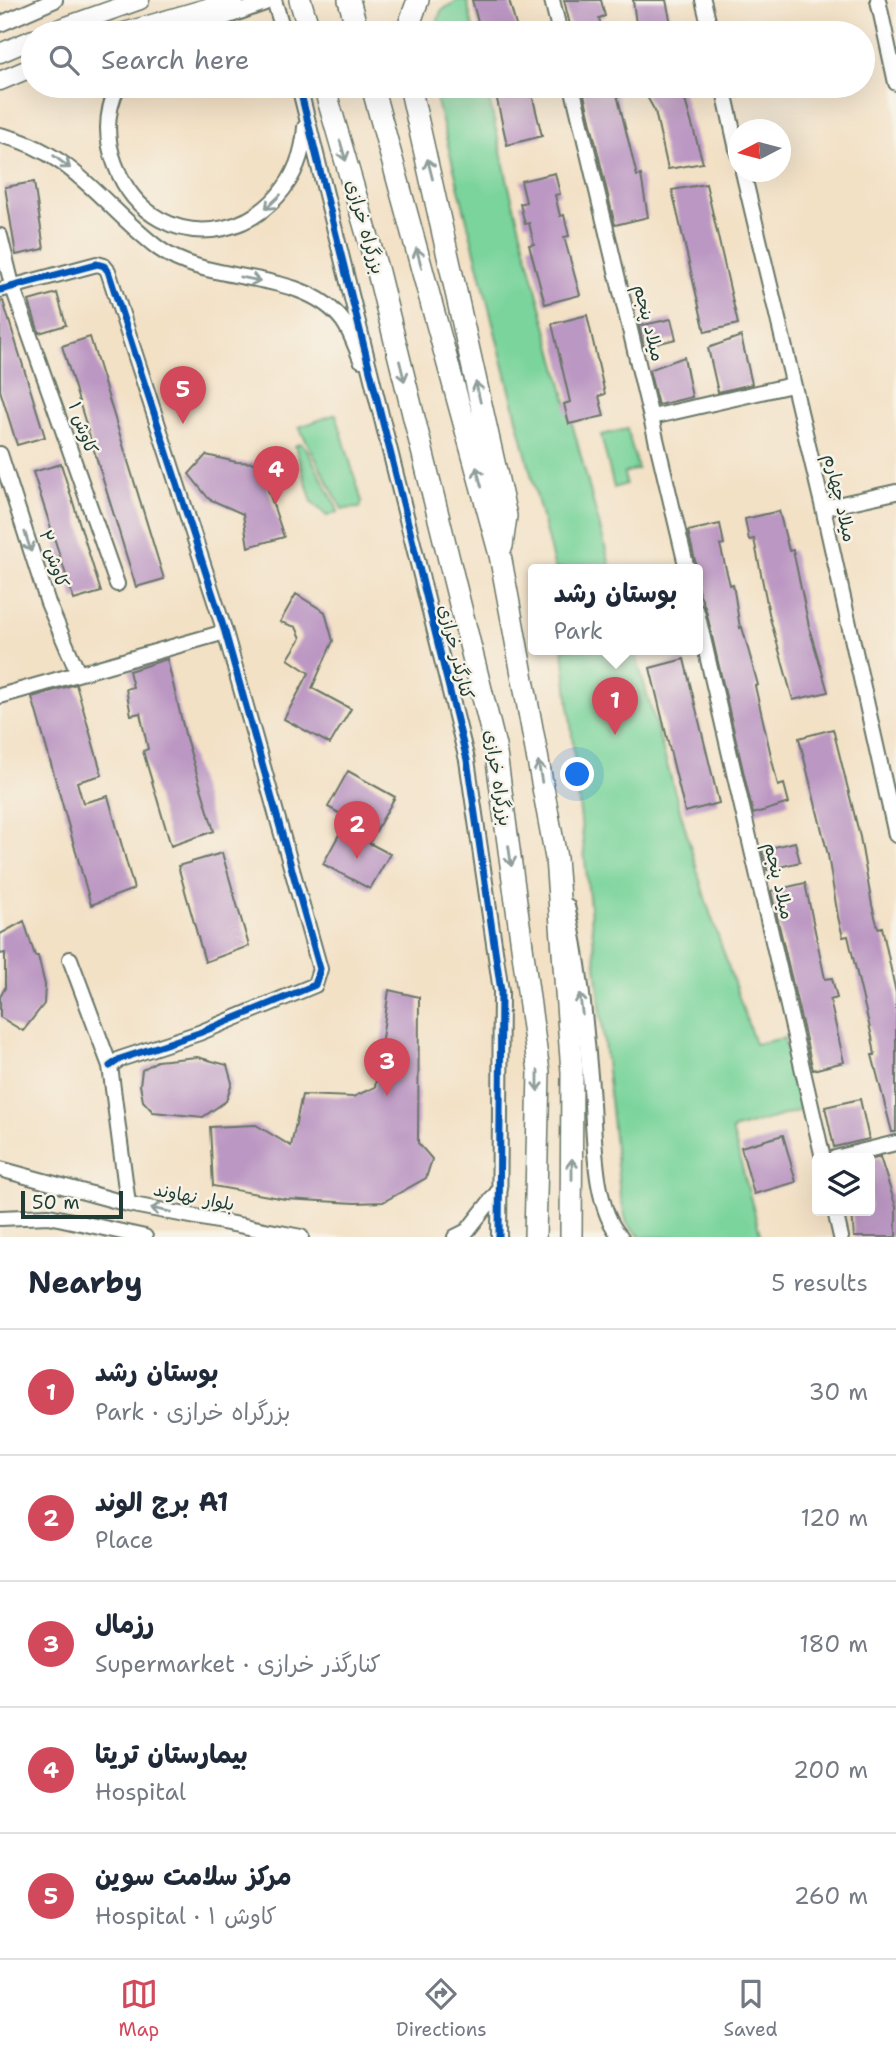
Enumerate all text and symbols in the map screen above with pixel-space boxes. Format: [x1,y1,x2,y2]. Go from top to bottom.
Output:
search box [21,21,875,98]
icon: search [45,41,83,79]
text: Search here [101,42,250,77]
north arrow [728,119,791,182]
one-way arrow [338,140,351,162]
one-way arrow [52,154,71,169]
one-way arrow [422,159,435,181]
street label: بزرگراه خرازی [340,177,390,277]
one-way arrow [265,193,282,210]
one-way arrow [412,247,425,270]
one-way arrow [238,272,261,286]
street label: میلاد پنجم [626,282,670,364]
one-way arrow [396,359,409,382]
pin: 5 [160,366,206,424]
one-way arrow [471,381,484,404]
street label: کاوش ۱ [63,399,104,458]
pin: 4 [253,446,299,504]
street label: میلاد چهارم [816,452,862,545]
one-way arrow [472,466,485,489]
street label: کاوش ۲ [33,527,75,591]
one-way arrow [23,531,36,553]
popup [528,564,703,655]
text: بوستان رشد [554,575,677,610]
street label: کنارگذر خرازی [433,602,479,702]
text: Park [554,616,603,646]
pin: 1 [592,677,638,735]
street label: بزرگراه خرازی [479,728,517,828]
your location [560,757,594,791]
one-way arrow [533,761,547,784]
pin: 2 [334,801,380,859]
street label: میلاد پنجم [757,840,799,922]
one-way arrow [503,844,516,867]
one-way arrow [575,993,588,1015]
pin: 3 [364,1038,410,1096]
one-way arrow [532,1070,545,1093]
map controls [812,1153,875,1216]
button: layers [812,1153,875,1216]
one-way arrow [565,1158,579,1181]
street label: بلوار نهاوند [151,1177,237,1217]
scale bar [21,1188,122,1220]
text: 50 m [32,1190,80,1215]
one-way arrow [151,1203,173,1217]
text: Nearby [28,1262,143,1303]
text: 5 results [771,1268,868,1298]
text: بوستان رشد [95,1354,219,1389]
text: 1 [46,1377,56,1407]
text: 30 m [809,1377,868,1407]
text: Park · بزرگراه خرازی [95,1397,290,1427]
text: برج الوند A1 [95,1484,228,1519]
text: 2 [43,1503,59,1533]
text: 120 m [800,1503,868,1533]
text: Place [95,1525,154,1555]
text: رزمال [95,1606,154,1641]
text: 3 [43,1629,59,1659]
text: 180 m [799,1629,868,1659]
text: Supermarket · کنارگذر خرازی [95,1649,381,1679]
text: بیمارستان تریتا [95,1736,248,1771]
text: 4 [43,1755,59,1785]
text: 200 m [793,1755,868,1785]
text: Hospital [95,1777,186,1807]
text: مرکز سلامت سوین [95,1858,292,1893]
text: 5 [44,1881,58,1911]
text: 260 m [794,1881,868,1911]
text: Hospital · کاوش ۱ [95,1901,277,1931]
tab: Map [118,1975,159,2042]
tab: Directions [396,1975,487,2042]
tab: Saved [724,1975,778,2042]

